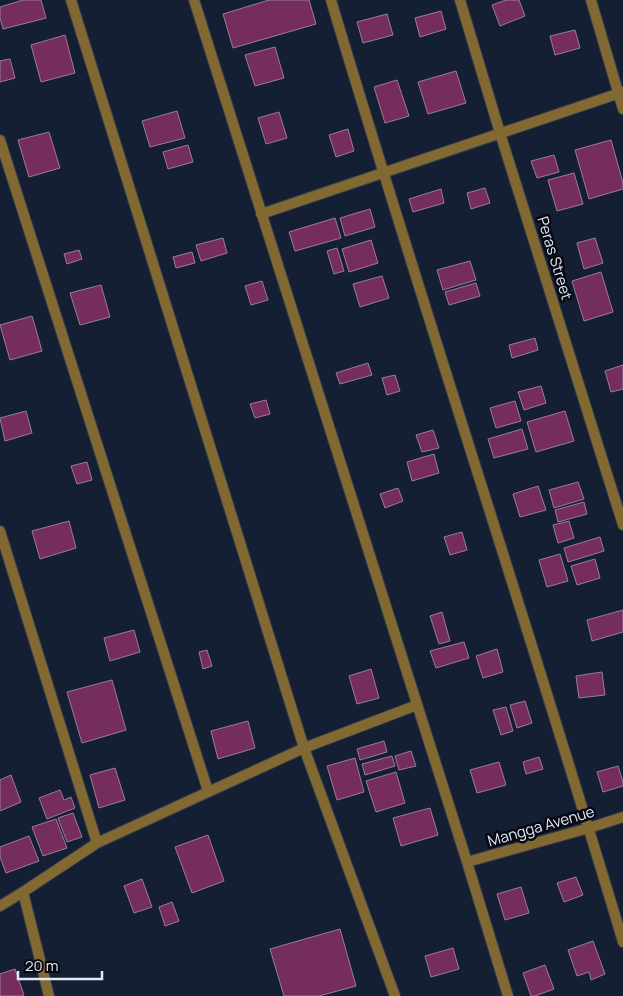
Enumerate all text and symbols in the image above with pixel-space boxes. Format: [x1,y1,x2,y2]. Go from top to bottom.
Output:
street label: Peras Street [532,214,578,302]
street label: Mangga Avenue [485,801,597,851]
scale bar [18,948,101,980]
text: 20 m [25,955,58,976]

